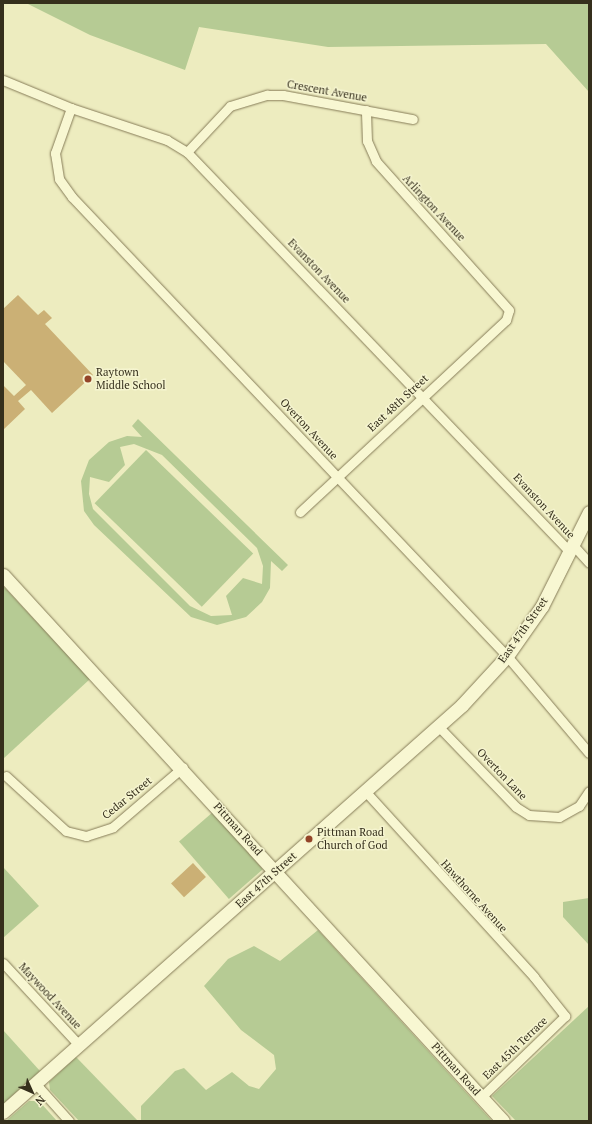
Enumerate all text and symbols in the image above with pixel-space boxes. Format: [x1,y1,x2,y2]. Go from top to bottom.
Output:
street label: Crescent Avenue [286,77,368,105]
street label: Arlington Avenue [400,172,468,244]
street label: Evanston Avenue [285,236,353,306]
place label: Raytown Middle School [96,366,166,392]
street label: East 48th Street [365,372,431,434]
marker: Raytown Middle School [83,374,93,384]
street label: Overton Avenue [277,396,341,462]
street label: Evanston Avenue [510,471,578,541]
street label: East 47th Street [495,595,551,665]
street label: Overton Lane [474,746,530,802]
street label: Cedar Street [99,774,155,822]
street label: Pittman Road [211,800,265,858]
place label: Pittman Road Church of God [317,826,388,852]
marker: Pittman Road Church of God [304,834,314,844]
street label: East 47th Street [233,849,299,911]
street label: Hawthorne Avenue [438,857,510,935]
street label: Maywood Avenue [16,960,84,1032]
street label: East 45th Terrace [480,1014,550,1082]
street label: Pittman Road [429,1040,483,1098]
north arrow [12,1072,52,1112]
text: N [33,1093,48,1108]

